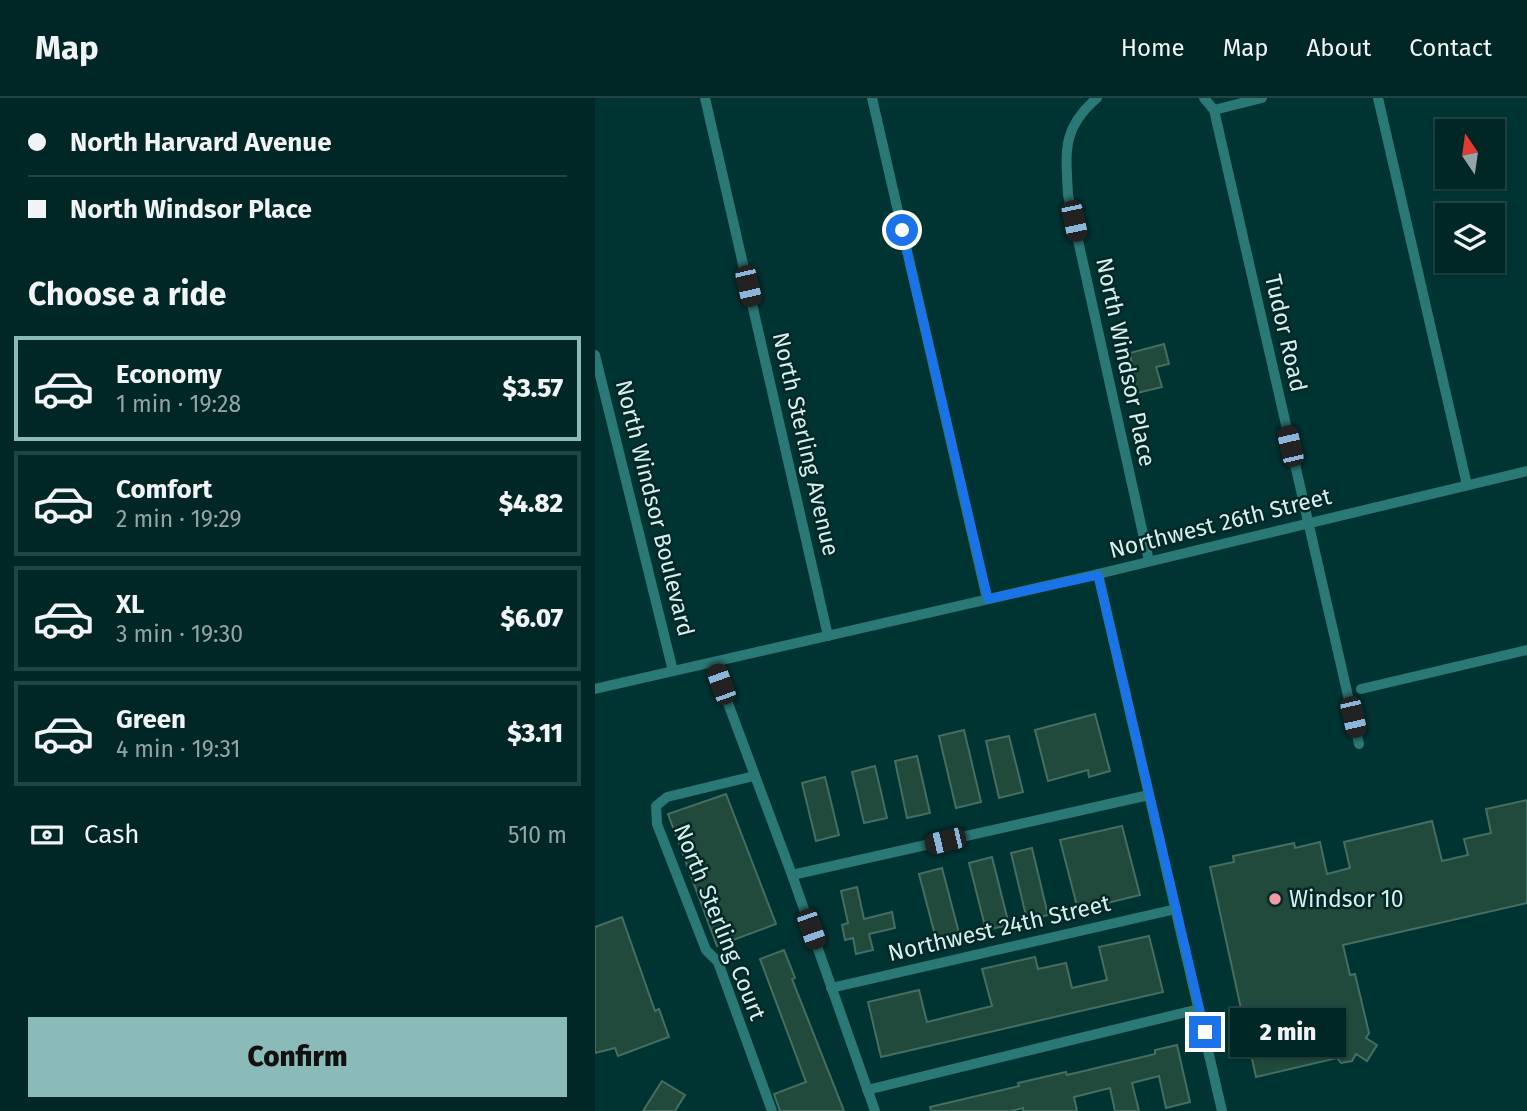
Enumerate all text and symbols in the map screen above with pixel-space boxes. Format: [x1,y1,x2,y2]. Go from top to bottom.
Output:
text: Map [35,28,99,68]
text: Home [1121,34,1185,62]
text: Map [1223,34,1269,62]
text: About [1307,34,1371,62]
text: Contact [1409,34,1492,62]
north arrow [1435,119,1505,189]
map controls [1435,119,1505,273]
text: North Harvard Avenue [70,127,332,158]
text: North Windsor Place [70,194,312,225]
car [1060,198,1089,244]
button: layers [1435,203,1505,273]
route start [886,214,918,246]
street label: North Windsor Place [1090,255,1162,469]
car [734,263,763,309]
street label: Tudor Road [1259,272,1313,394]
text: Choose a ride [28,275,226,313]
street label: North Sterling Avenue [767,329,845,559]
icon: car [32,357,95,420]
text: Economy [116,359,222,390]
text: $3.57 [503,373,563,404]
street label: North Windsor Boulevard [610,377,700,639]
text: 1 min · 19:28 [116,390,241,418]
car [1276,423,1305,469]
icon: car [32,472,95,535]
text: Comfort [116,474,212,505]
street label: Northwest 26th Street [1106,482,1335,564]
text: $4.82 [499,488,563,519]
text: 2 min · 19:29 [116,505,242,533]
icon: car [32,587,95,650]
text: XL [116,589,144,620]
text: $6.07 [501,603,563,634]
text: 3 min · 19:30 [116,620,243,648]
car [704,661,739,707]
car [1339,694,1368,740]
icon: car [32,702,95,765]
text: Green [116,704,186,735]
text: $3.11 [507,718,563,749]
text: 4 min · 19:31 [116,735,240,763]
icon: cash [28,816,66,854]
text: Cash [84,819,140,850]
street label: North Sterling Court [668,820,772,1025]
text: 510 m [508,821,567,849]
car [923,826,968,856]
place label: Windsor 10 [1289,885,1404,913]
street label: Northwest 24th Street [885,889,1114,967]
marker: Windsor 10 [1267,891,1283,907]
car [795,906,828,952]
callout: 2 min [1229,1007,1345,1056]
route end [1189,1016,1221,1048]
button: Confirm [28,1017,567,1097]
text: 2 min [1260,1018,1316,1046]

